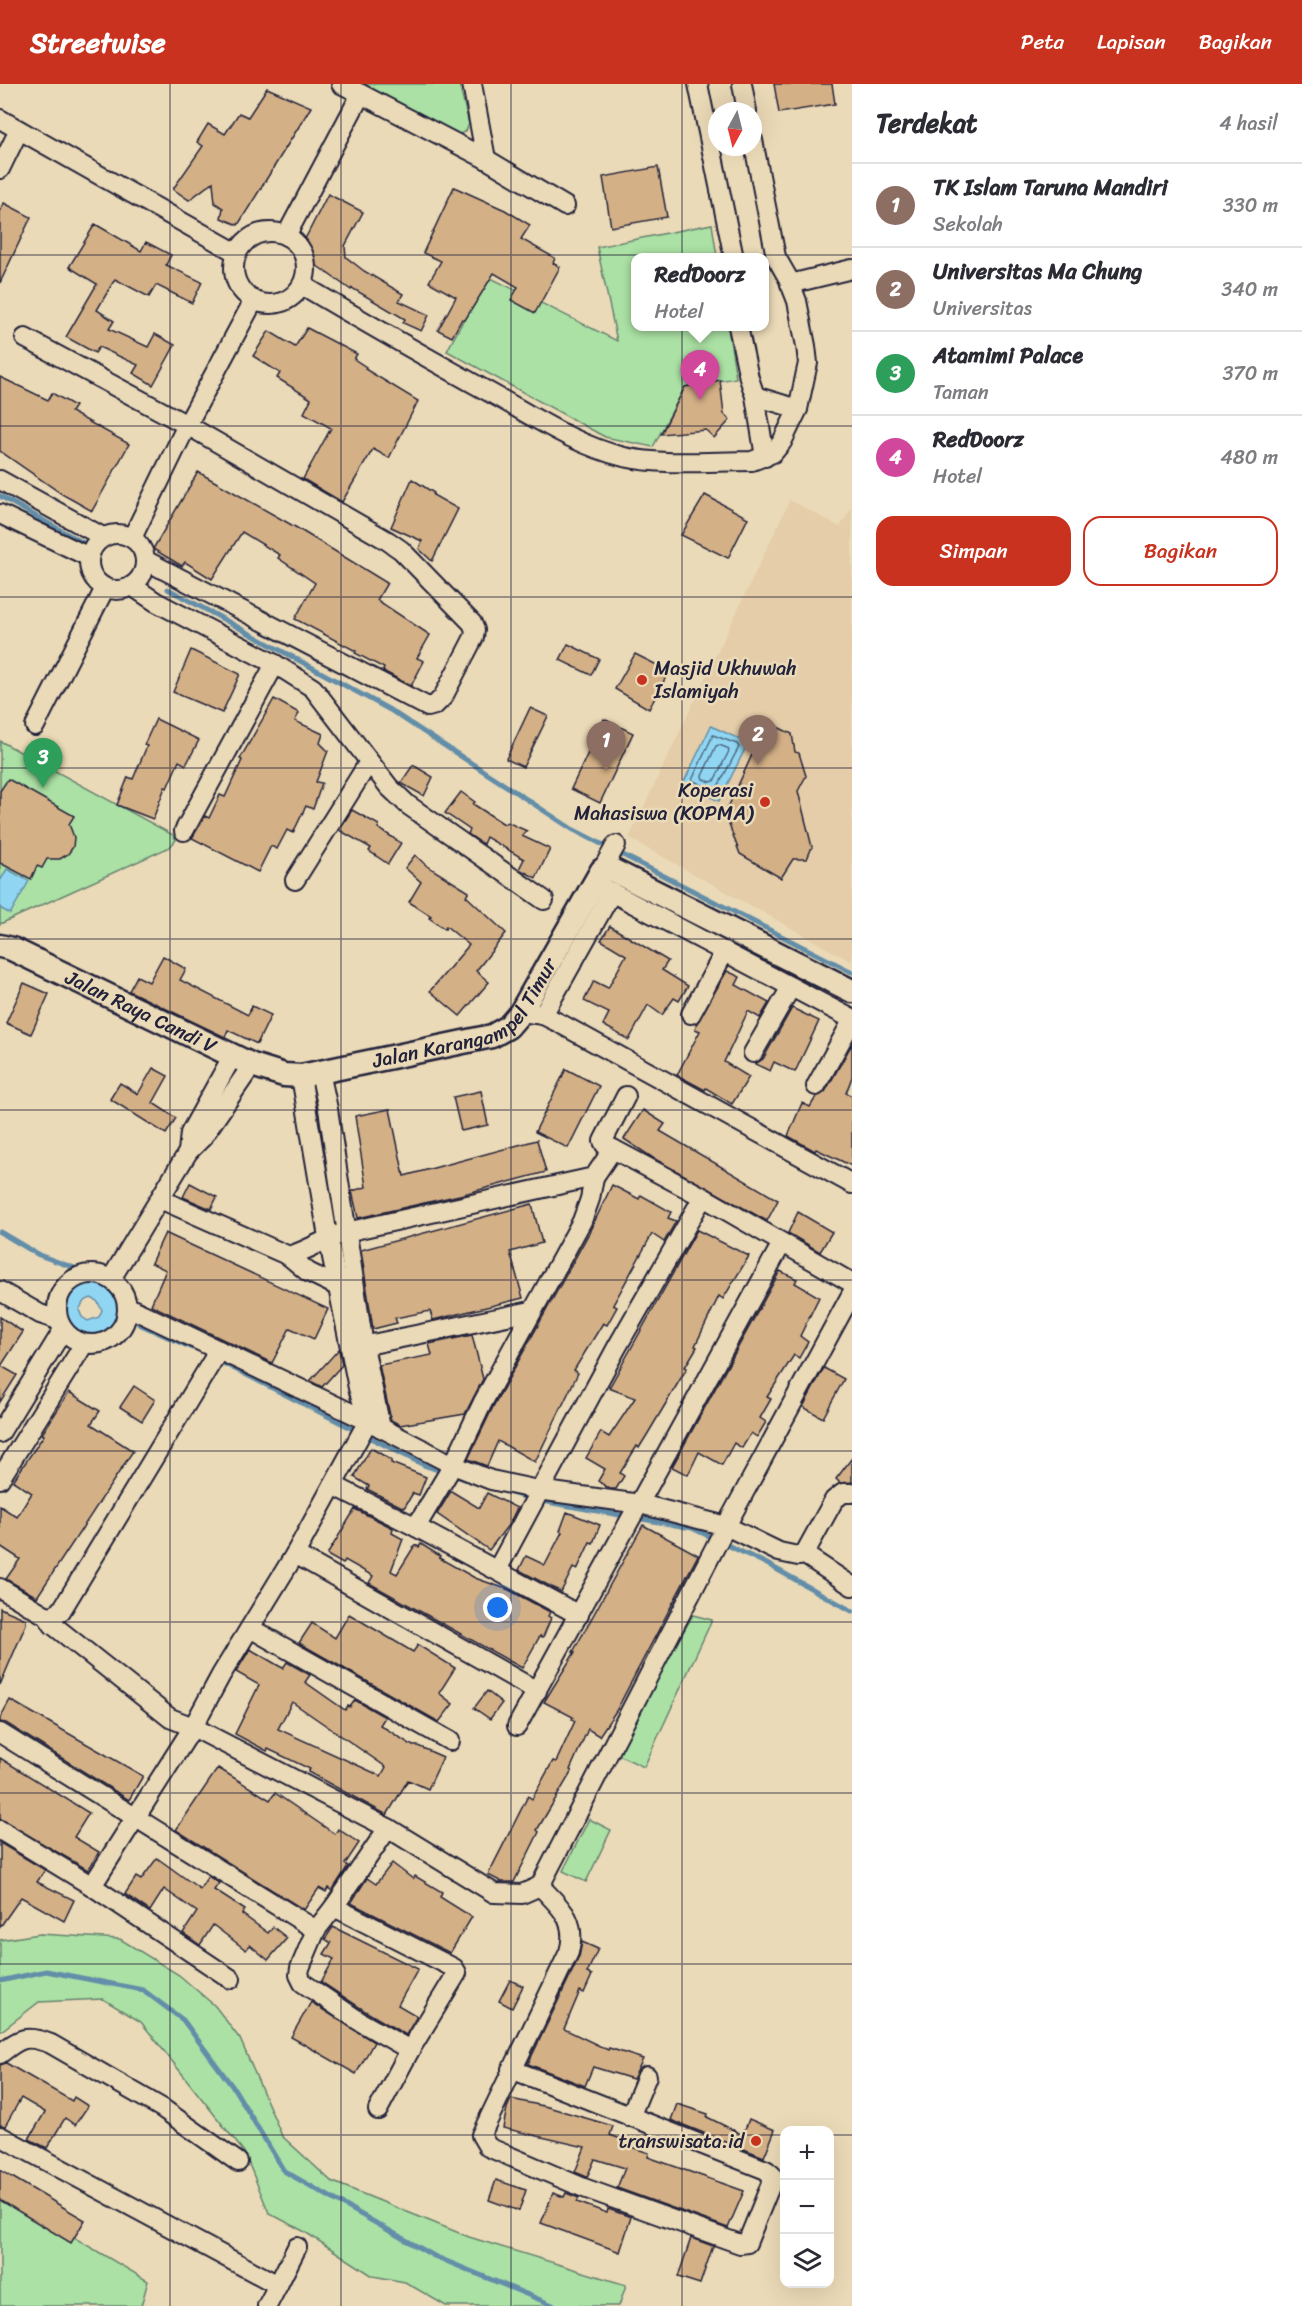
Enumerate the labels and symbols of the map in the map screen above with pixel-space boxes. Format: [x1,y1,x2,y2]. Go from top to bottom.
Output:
north arrow [708,102,762,156]
pin: 4 [680,350,720,400]
place label: Masjid Ukhuwah Islamiyah [653,651,797,709]
marker: Masjid Ukhuwah Islamiyah [635,673,649,687]
pin: 2 [738,716,777,765]
pin: 1 [586,722,626,771]
pin: 3 [24,738,63,788]
place label: Koperasi Mahasiswa (KOPMA) [574,773,754,831]
marker: Koperasi Mahasiswa (KOPMA) [758,795,772,809]
street label: Jalan Karangampel Timur [368,950,567,1079]
street label: Jalan Raya Candi V [58,960,223,1064]
your location [483,1593,512,1622]
place label: transwisata.id [619,2124,745,2159]
marker: transwisata.id [749,2134,763,2148]

